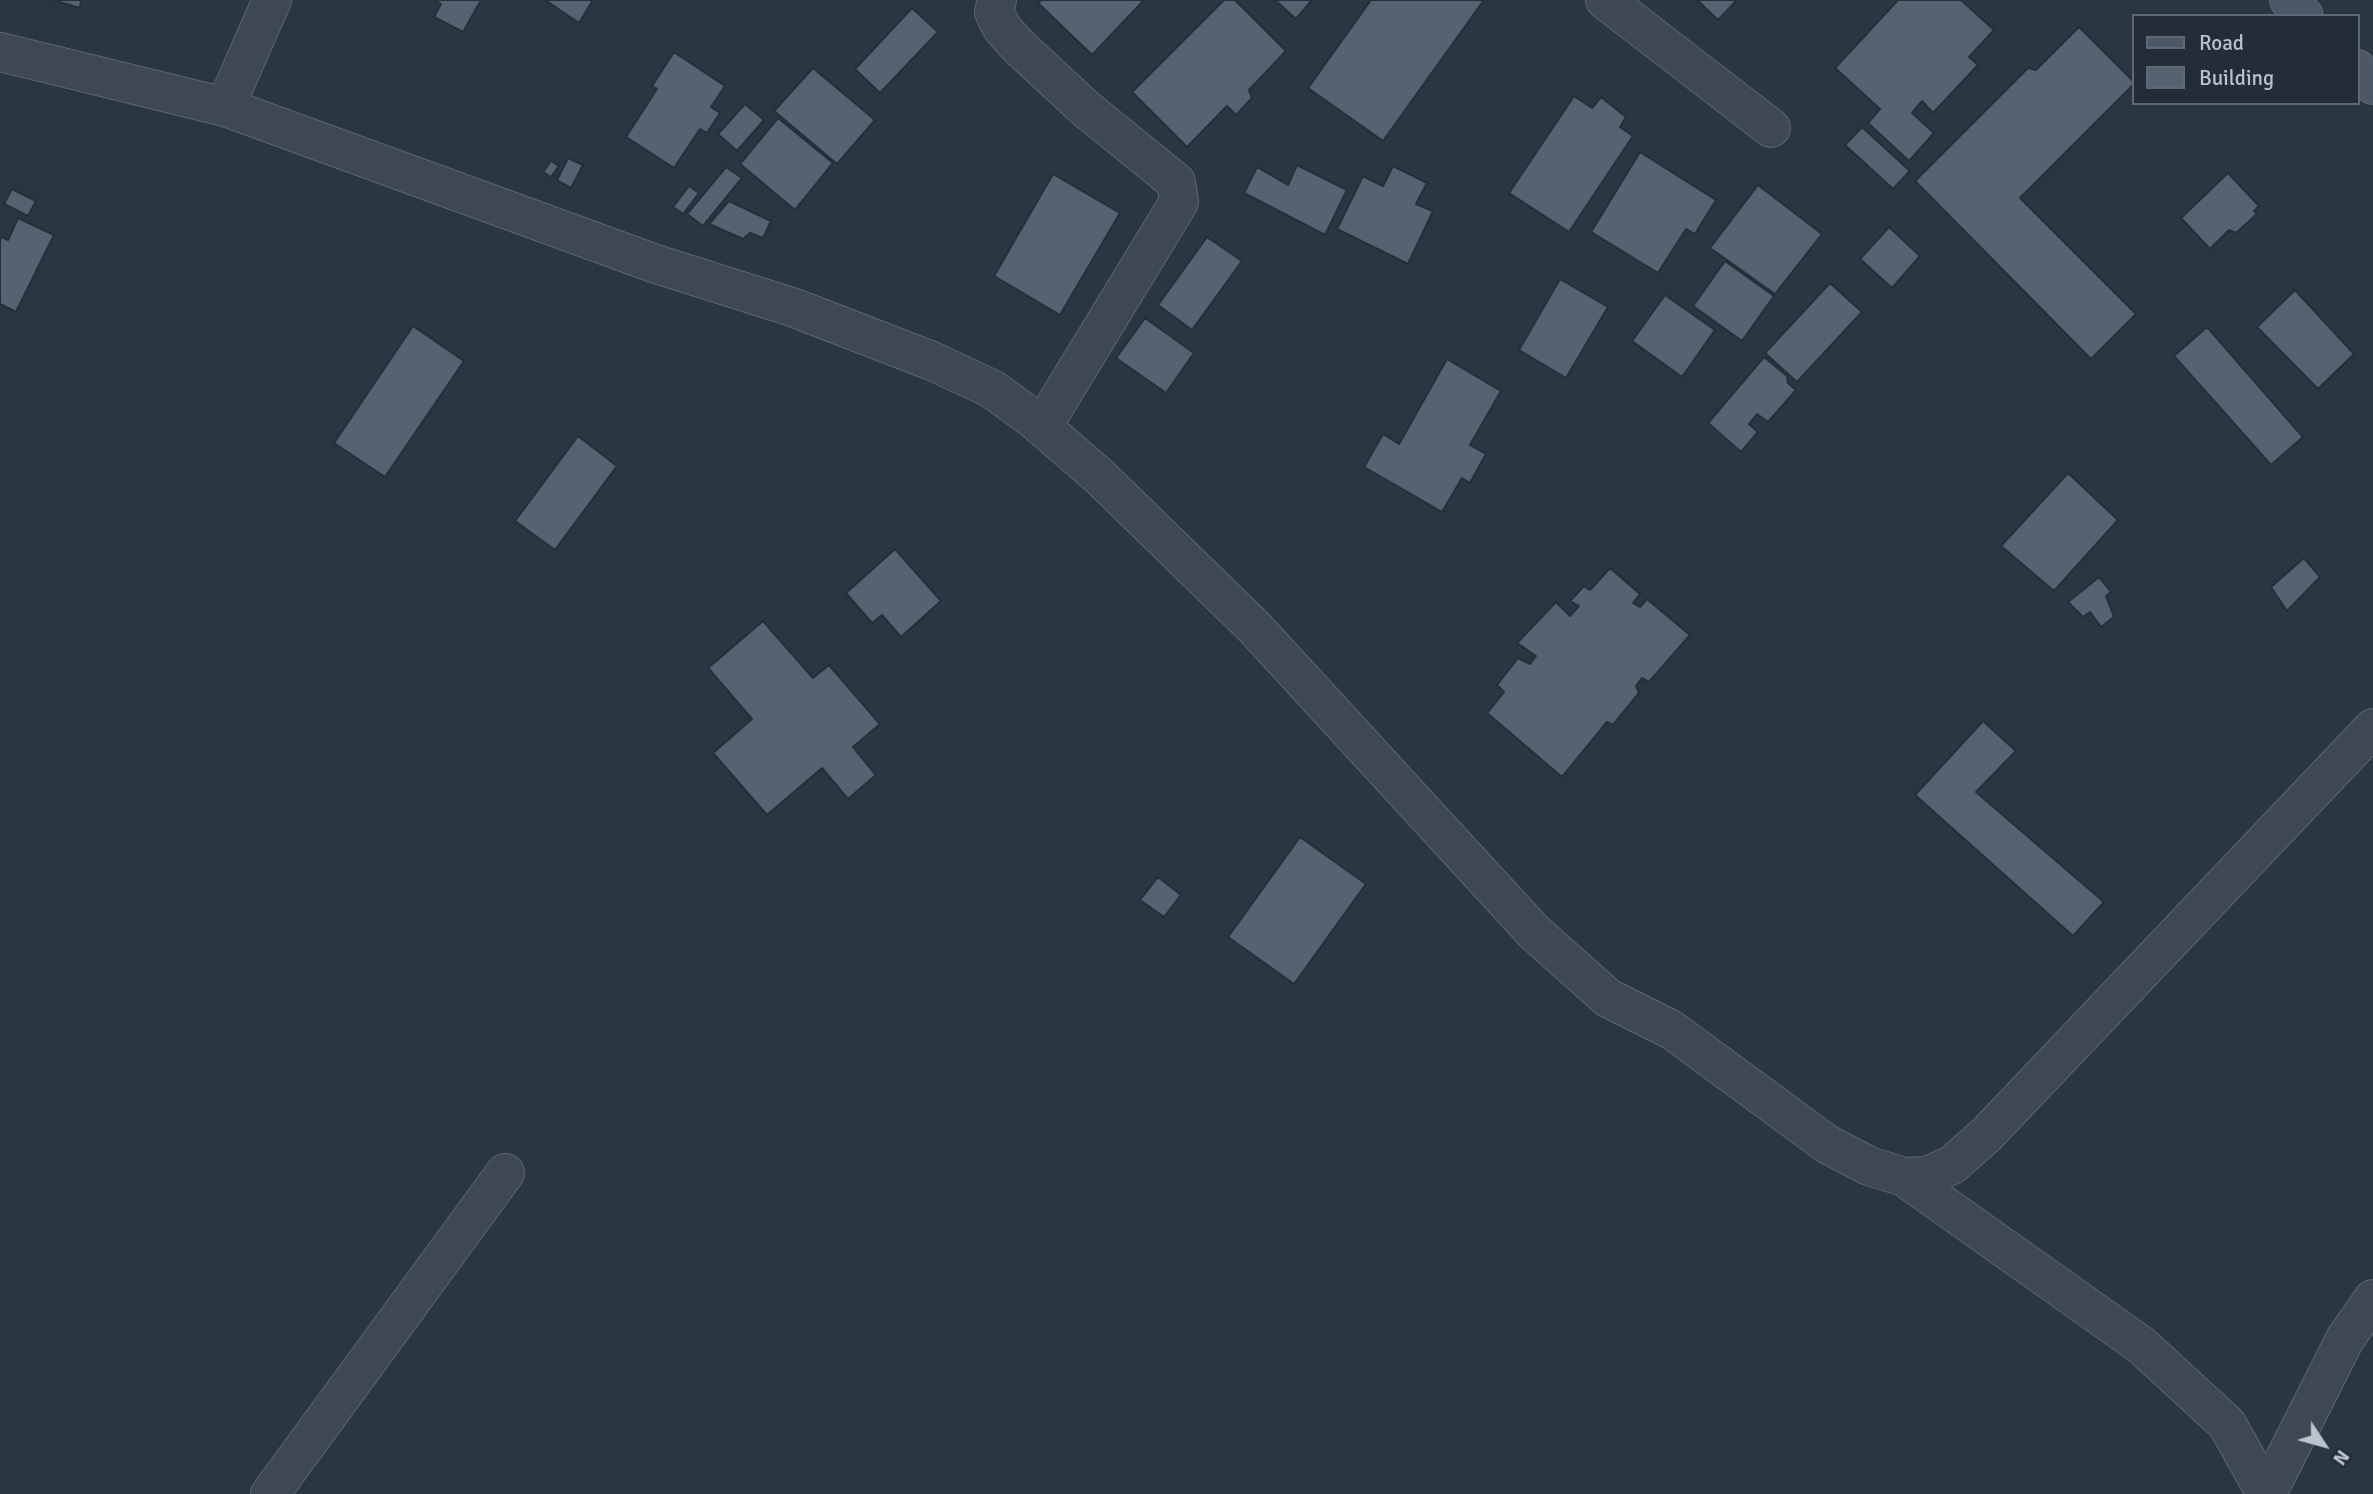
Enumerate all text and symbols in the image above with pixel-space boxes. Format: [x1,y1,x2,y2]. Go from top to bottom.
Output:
legend [2132,14,2359,105]
text: Road [2199,30,2244,56]
text: Building [2199,65,2274,91]
north arrow [2289,1410,2359,1480]
text: N [2327,1445,2355,1470]

